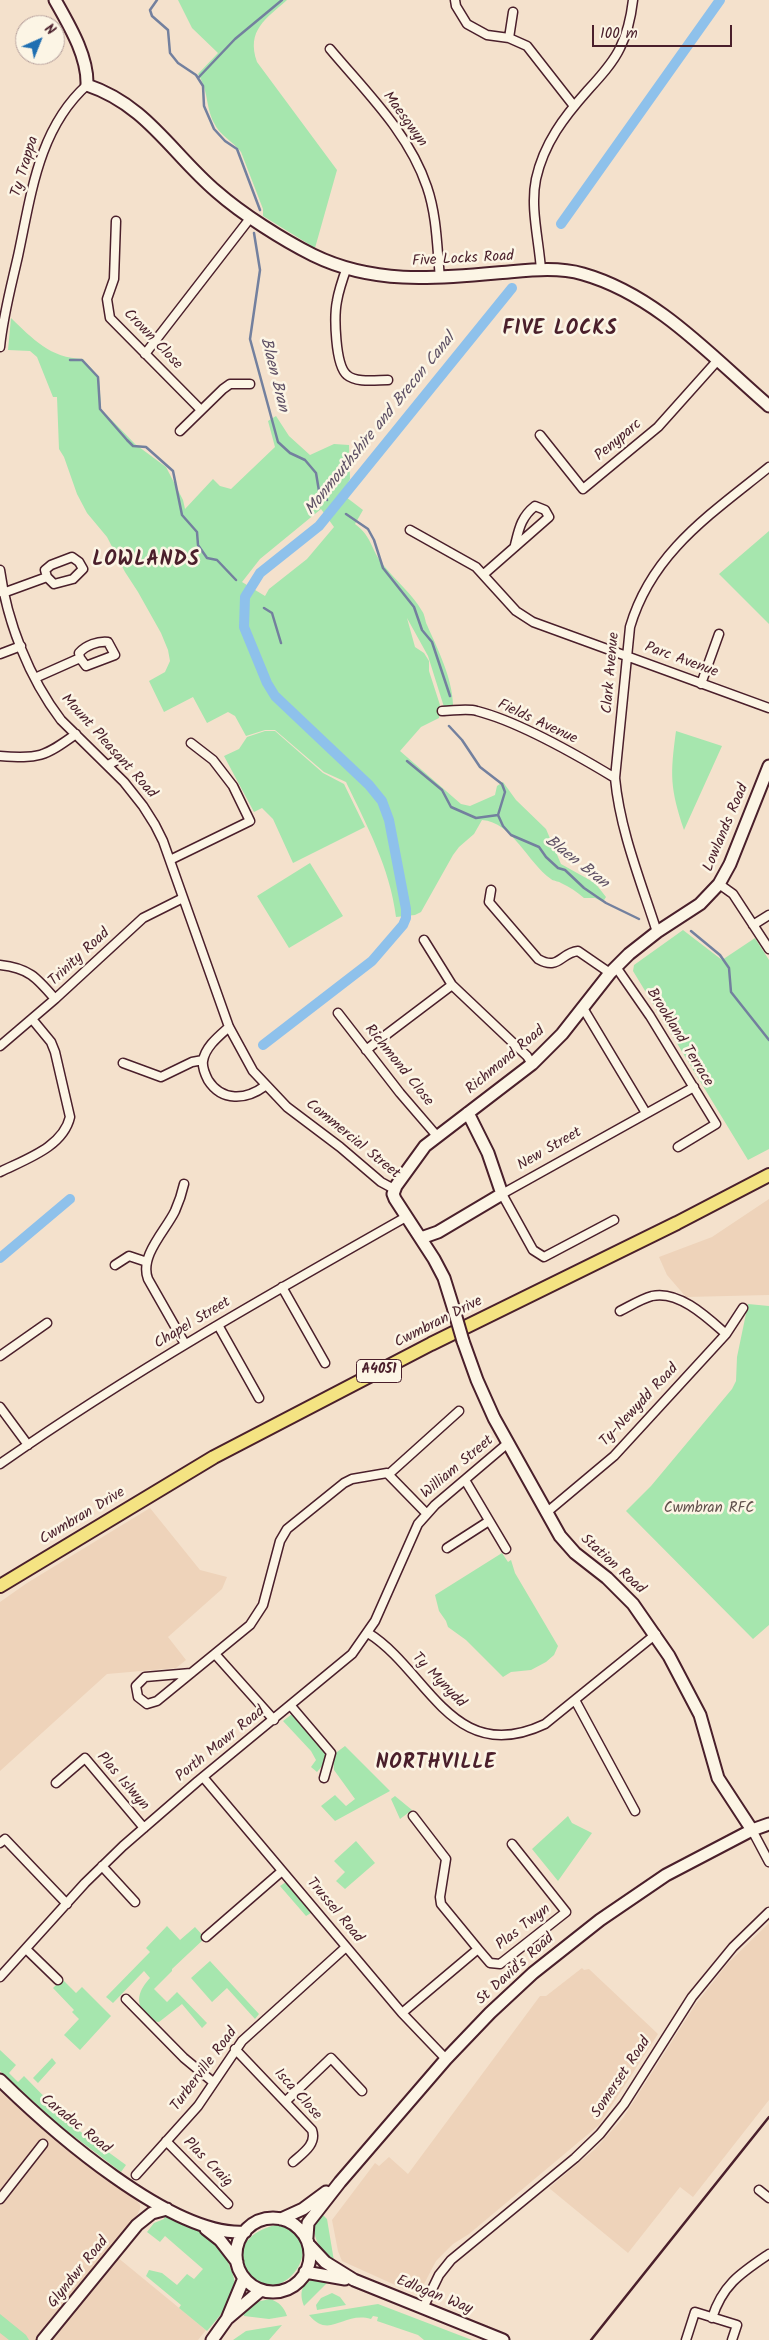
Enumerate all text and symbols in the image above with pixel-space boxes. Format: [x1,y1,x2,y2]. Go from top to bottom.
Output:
north arrow [15,15,65,65]
scale bar [594,15,734,47]
text: N [39,19,61,41]
text: 100 m [600,22,638,46]
street label: Maesgwyn [378,89,430,151]
street label: Ty Trappa [8,134,44,200]
street label: Five Locks Road [412,248,514,272]
street label: Crown Close [119,306,185,374]
district label: FIVE LOCKS [501,319,619,343]
water label: Monmouthshire and Brecon Canal [302,330,460,520]
water label: Blaen Bran [255,336,291,414]
street label: Penyparc [592,416,646,466]
district label: LOWLANDS [91,550,201,574]
street label: Clark Avenue [599,631,625,715]
street label: Parc Avenue [642,639,720,683]
street label: Mount Pleasant Road [56,691,160,803]
street label: Fields Avenue [494,697,580,749]
street label: Lowlands Road [700,781,754,875]
water label: Blaen Bran [540,832,612,894]
street label: Trinity Road [46,925,114,991]
street label: Brookland Terrace [642,986,716,1090]
street label: Richmond Close [360,1022,436,1110]
street label: Richmond Road [463,1023,549,1099]
street label: Commercial Street [301,1096,403,1184]
street label: New Street [515,1124,585,1176]
street label: Cwmbran Drive [392,1293,486,1353]
street label: Chapel Street [152,1294,234,1354]
road number: A4051 [356,1360,402,1382]
street label: Ty-Newydd Road [597,1361,683,1451]
street label: William Street [418,1432,498,1504]
street label: Cwmbran Drive [37,1485,129,1549]
park label: Cwmbran RFC [664,1500,754,1518]
street label: Station Road [576,1531,648,1599]
street label: Ty Mynydd [407,1650,469,1712]
street label: Porth Mawr Road [173,1703,269,1787]
street label: Plas Islwyn [92,1749,152,1815]
district label: NORTHVILLE [374,1753,498,1777]
street label: Trussel Road [302,1875,366,1947]
street label: Plas Twyn [493,1901,555,1955]
street label: St David's Road [473,1930,559,2010]
street label: Turberville Road [168,2025,242,2115]
street label: Somerset Road [588,2034,656,2122]
street label: Isca Close [269,2065,325,2125]
street label: Caradoc Road [36,2091,114,2159]
street label: Plas Craig [178,2134,236,2192]
street label: Glyndwr Road [45,2234,113,2312]
street label: Edlogan Way [393,2273,475,2319]

